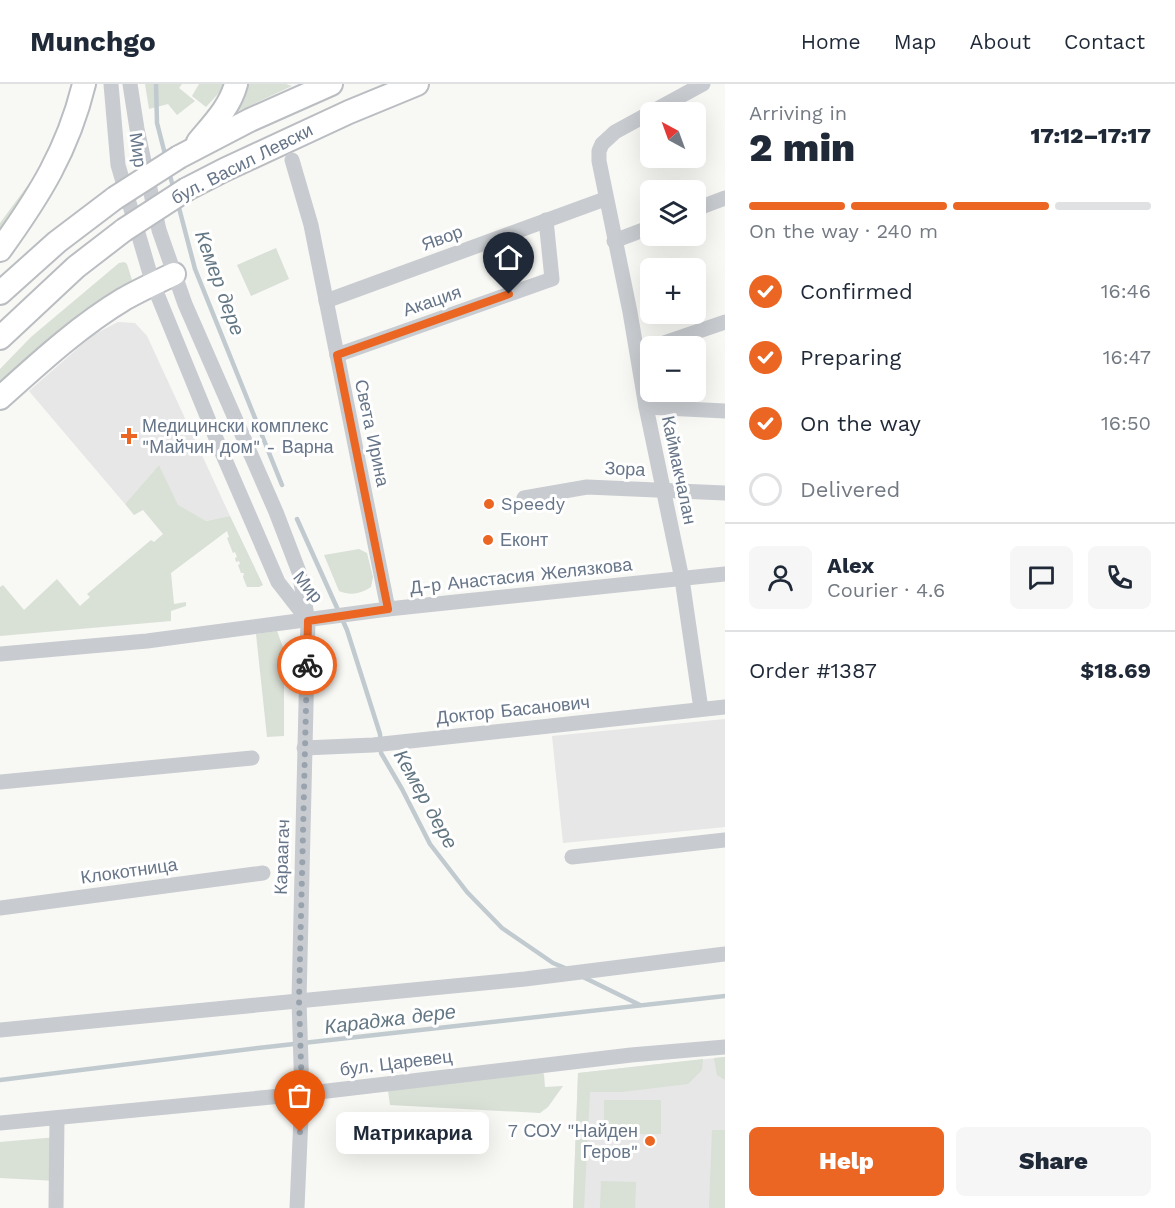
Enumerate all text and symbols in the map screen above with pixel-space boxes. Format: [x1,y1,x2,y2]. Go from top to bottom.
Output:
text: Munchgo [30,25,156,58]
text: Home [801,29,861,54]
text: Map [894,29,937,54]
text: About [970,29,1031,54]
text: Contact [1064,29,1145,54]
text: Arriving in [749,101,847,125]
north arrow [640,102,706,168]
map controls [640,102,706,402]
street label: бул. Васил Левски [168,119,316,208]
text: 17:12–17:17 [1031,123,1151,148]
text: 2 min [749,125,855,170]
street label: Мир [126,131,151,169]
button: layers [640,180,706,246]
text: On the way · 240 m [749,219,938,243]
street label: Явор [418,220,465,255]
water label: Кемер дере [190,227,250,339]
pin [483,232,534,294]
icon: home [492,241,525,274]
button: + [640,258,706,324]
icon: check [749,275,782,308]
text: Confirmed [800,279,913,304]
text: 16:46 [1101,279,1151,303]
street label: Акация [400,281,464,320]
button: − [640,336,706,402]
icon: check [749,341,782,374]
text: Preparing [800,345,901,370]
text: 16:47 [1103,345,1151,369]
street label: Света Ирина [351,377,394,489]
icon: check [749,407,782,440]
text: On the way [800,411,921,436]
text: 16:50 [1101,411,1151,435]
street label: Каймакчалан [658,414,701,526]
place label: Медицински комплекс "Майчин дом" - Варна [142,415,335,457]
marker: Медицински комплекс "Майчин дом" - Варна [120,427,138,445]
street label: Зора [604,457,647,480]
text: Delivered [800,477,900,502]
place label: Speedy [501,493,566,514]
marker: Speedy [482,497,496,511]
place label: Еконт [500,529,548,550]
marker: Еконт [481,533,495,547]
button: person [749,546,812,609]
button: chat [1010,546,1073,609]
button: phone [1088,546,1151,609]
street label: Д-р Анастасия Желязкова [409,553,634,598]
text: Alex [827,553,874,578]
street label: Мир [289,566,328,607]
text: Courier · 4.6 [827,578,945,602]
courier [277,635,337,695]
icon: bike [291,649,324,682]
text: Order #1387 [749,658,877,683]
text: $18.69 [1080,658,1151,683]
street label: Доктор Басанович [435,691,591,728]
water label: Кемер дере [389,745,463,853]
street label: Караагач [270,819,293,895]
street label: Клокотница [79,853,180,888]
water label: Караджа дере [323,999,457,1039]
street label: бул. Царевец [338,1045,453,1080]
pin [274,1070,325,1132]
icon: bag [283,1079,316,1112]
callout: Матрикариа [336,1111,489,1153]
place label: 7 СОУ "Найден Геров" [508,1120,638,1162]
text: Матрикариа [353,1121,472,1145]
button: Help [749,1127,944,1196]
button: Share [956,1127,1151,1196]
marker: 7 СОУ "Найден Геров" [643,1134,657,1148]

